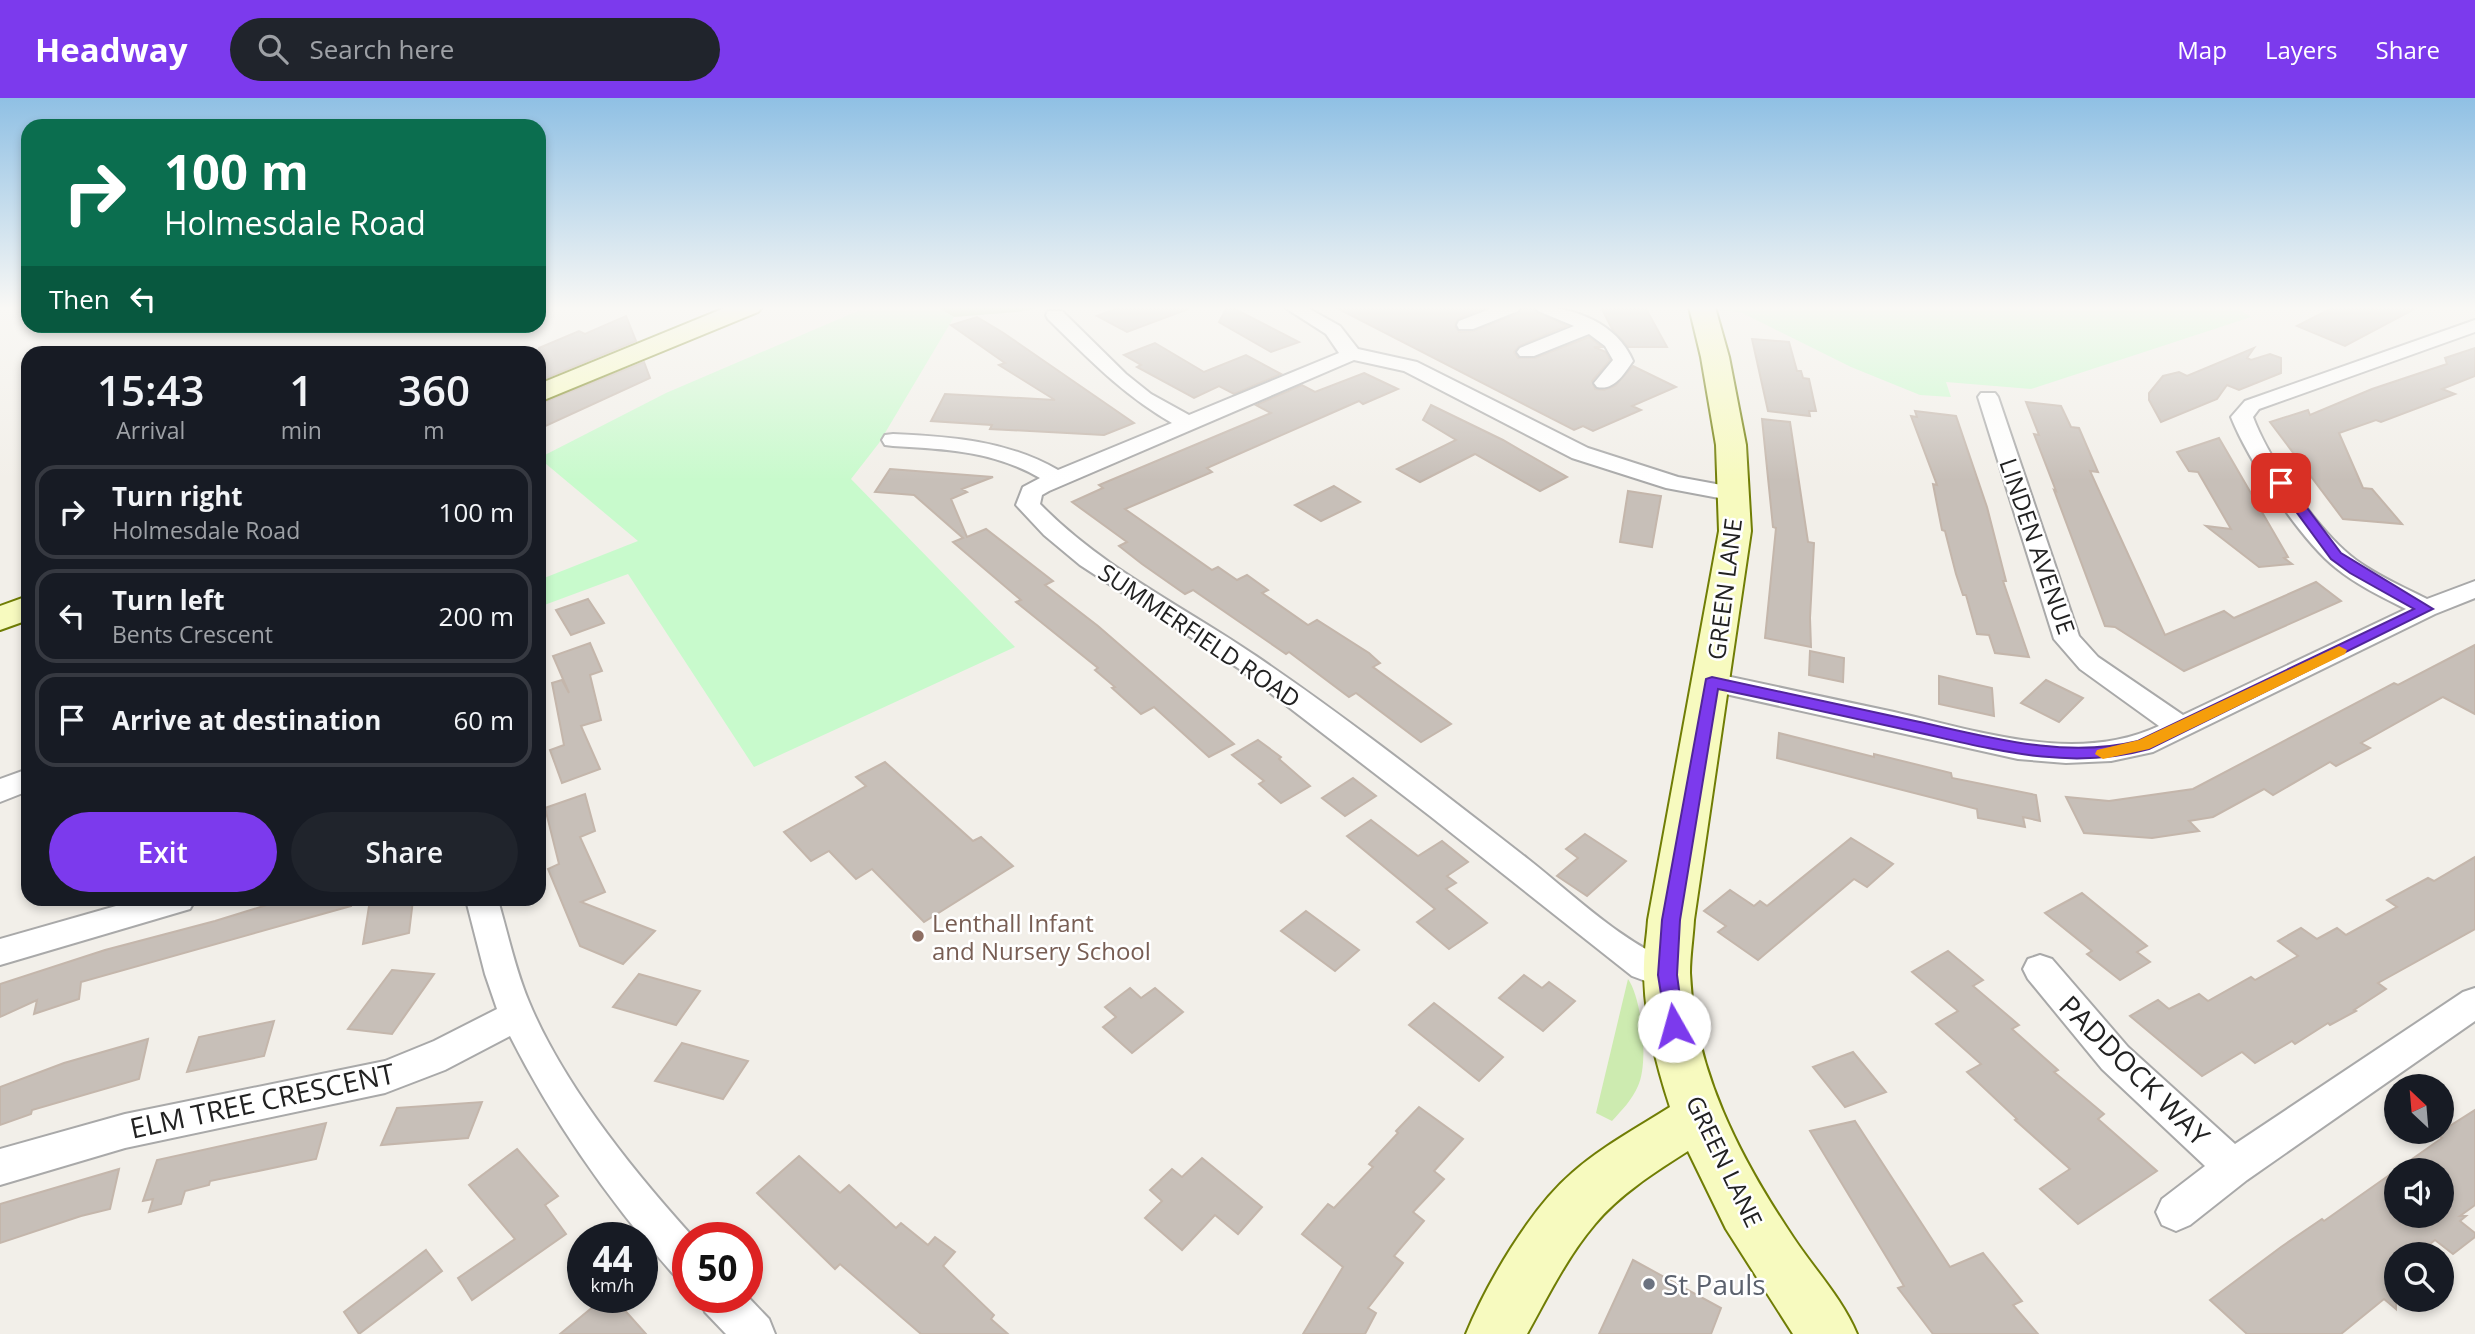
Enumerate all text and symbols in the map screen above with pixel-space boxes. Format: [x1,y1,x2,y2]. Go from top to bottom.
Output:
search box [230,18,720,81]
text: Headway [35,27,188,72]
icon: search [254,30,292,68]
text: Search here [310,31,454,67]
text: Map [2177,33,2227,66]
text: Layers [2265,33,2338,66]
text: Share [2376,33,2440,66]
text: 100 m [164,138,309,204]
icon: right [49,147,140,238]
text: Holmesdale Road [164,201,426,244]
icon: left [124,280,162,318]
text: Then [49,281,110,317]
text: 15:43 [97,361,205,418]
text: 1 [289,361,313,418]
text: 360 [398,361,470,418]
text: Arrival [116,414,185,446]
text: min [281,414,322,446]
text: m [423,414,445,446]
pin [2251,453,2311,513]
street label: LINDEN AVENUE [1992,454,2084,638]
icon: arrive [2262,464,2300,502]
text: Turn right [112,478,243,514]
icon: right [53,493,91,531]
text: 100 m [439,494,514,530]
text: Holmesdale Road [112,514,300,546]
street label: GREEN LANE [1699,516,1749,662]
street label: SUMMERFIELD ROAD [1093,555,1307,715]
text: Turn left [112,582,224,618]
icon: left [53,597,91,635]
text: 200 m [439,598,514,634]
text: Bents Crescent [112,618,273,650]
icon: arrive [53,701,91,739]
text: Arrive at destination [112,702,381,738]
text: 60 m [453,702,514,738]
button: Exit [49,812,277,892]
button: Share [291,812,518,892]
place label: Lenthall Infant and Nursery School [932,906,1151,967]
marker: Lenthall Infant and Nursery School [910,928,926,944]
street label: PADDOCK WAY [2051,986,2219,1154]
position arrow [1637,989,1711,1063]
street label: ELM TREE CRESCENT [126,1053,398,1147]
north arrow [2384,1074,2454,1144]
map controls [2384,1074,2454,1312]
street label: GREEN LANE [1679,1090,1771,1232]
button: sound [2384,1158,2454,1228]
speed limit sign: 50 [672,1222,763,1313]
text: 44 [592,1235,633,1282]
button: search [2384,1242,2454,1312]
place label: St Pauls [1663,1265,1766,1303]
text: km/h [591,1273,634,1297]
marker: St Pauls [1641,1276,1657,1292]

